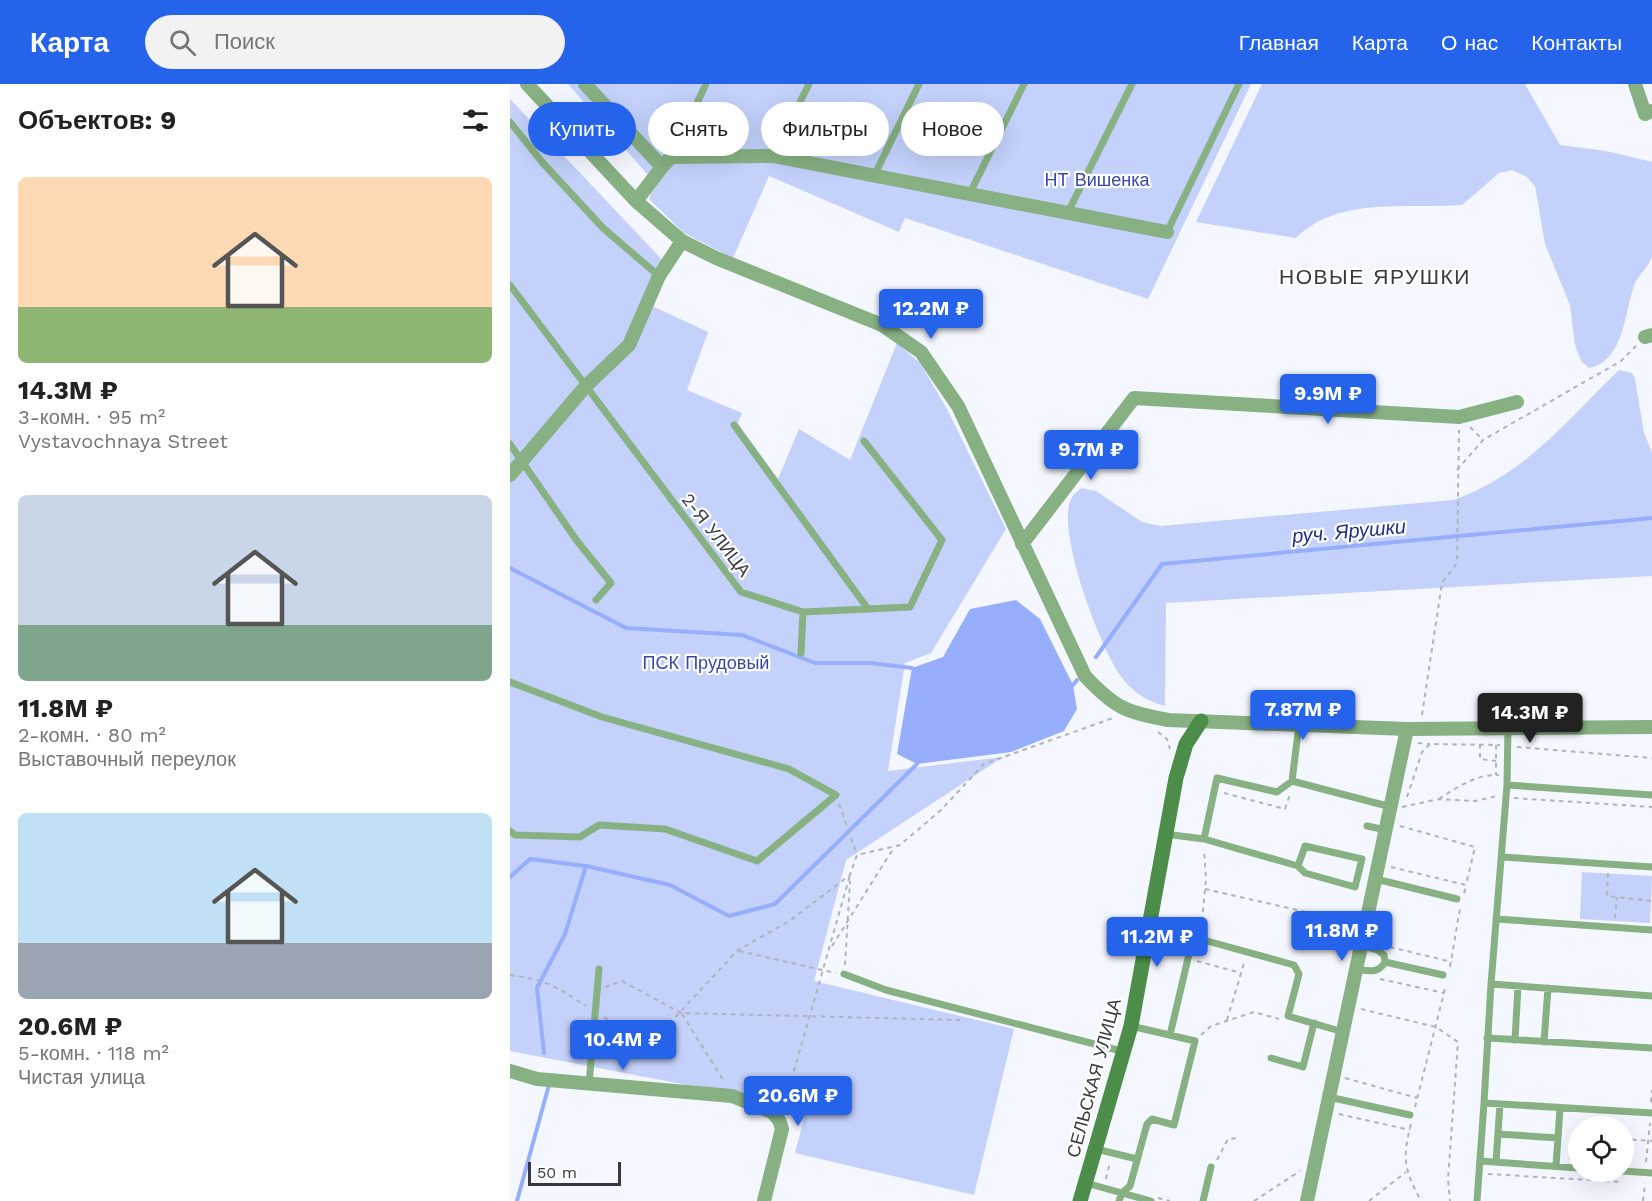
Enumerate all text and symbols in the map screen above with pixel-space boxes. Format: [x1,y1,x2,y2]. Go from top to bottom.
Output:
search box [145,15,565,69]
text: Карта [30,26,109,59]
icon: search [166,26,199,59]
text: Поиск [214,29,275,54]
text: Главная [1239,30,1319,55]
text: Карта [1352,30,1408,55]
text: О нас [1441,30,1498,55]
text: Контакты [1531,30,1622,55]
chip: Купить [528,102,636,156]
chip: Снять [648,102,749,156]
chip: Фильтры [761,102,889,156]
chip: Новое [901,102,1004,156]
icon: filters [459,104,492,137]
text: Объектов: 9 [18,105,176,135]
park label: НТ Вишенка [1045,169,1150,190]
icon: home [201,216,309,324]
district label: НОВЫЕ ЯРУШКИ [1279,264,1471,289]
pin: 12.2M ₽ [876,289,986,340]
text: 12.2M ₽ [893,296,969,320]
pin: 9.9M ₽ [1279,374,1377,425]
text: 14.3M ₽ [18,375,118,405]
text: 9.9M ₽ [1294,381,1362,405]
text: 3-комн. · 95 m² [18,405,165,429]
text: Vystavochnaya Street [18,429,228,453]
pin: 9.7M ₽ [1042,430,1140,481]
text: 9.7M ₽ [1058,437,1124,461]
street label: 2-Я УЛИЦА [678,489,755,580]
water label: руч. Ярушки [1290,514,1407,548]
icon: home [201,534,309,642]
park label: ПСК Прудовый [643,652,769,673]
pin: 7.87M ₽ [1248,690,1358,741]
text: 11.8M ₽ [18,693,113,723]
pin: 14.3M ₽ [1475,693,1585,744]
text: 7.87M ₽ [1264,697,1342,721]
text: 14.3M ₽ [1492,700,1568,724]
text: 2-комн. · 80 m² [18,723,166,747]
text: Выставочный переулок [18,747,236,771]
icon: home [201,852,309,960]
pin: 11.8M ₽ [1287,911,1397,962]
pin: 11.2M ₽ [1102,917,1212,968]
text: 11.8M ₽ [1305,918,1379,942]
text: 11.2M ₽ [1121,924,1193,948]
street label: СЕЛЬСКАЯ УЛИЦА [1062,996,1125,1160]
text: 20.6M ₽ [18,1011,122,1041]
pin: 10.4M ₽ [568,1020,678,1071]
text: 10.4M ₽ [584,1027,662,1051]
text: 5-комн. · 118 m² [18,1041,169,1065]
text: Чистая улица [18,1065,145,1089]
pin: 20.6M ₽ [743,1076,853,1127]
text: 20.6M ₽ [758,1083,838,1107]
map controls [1568,1116,1634,1182]
button: locate [1568,1116,1634,1182]
scale bar [528,1159,621,1186]
text: 50 m [537,1163,577,1182]

